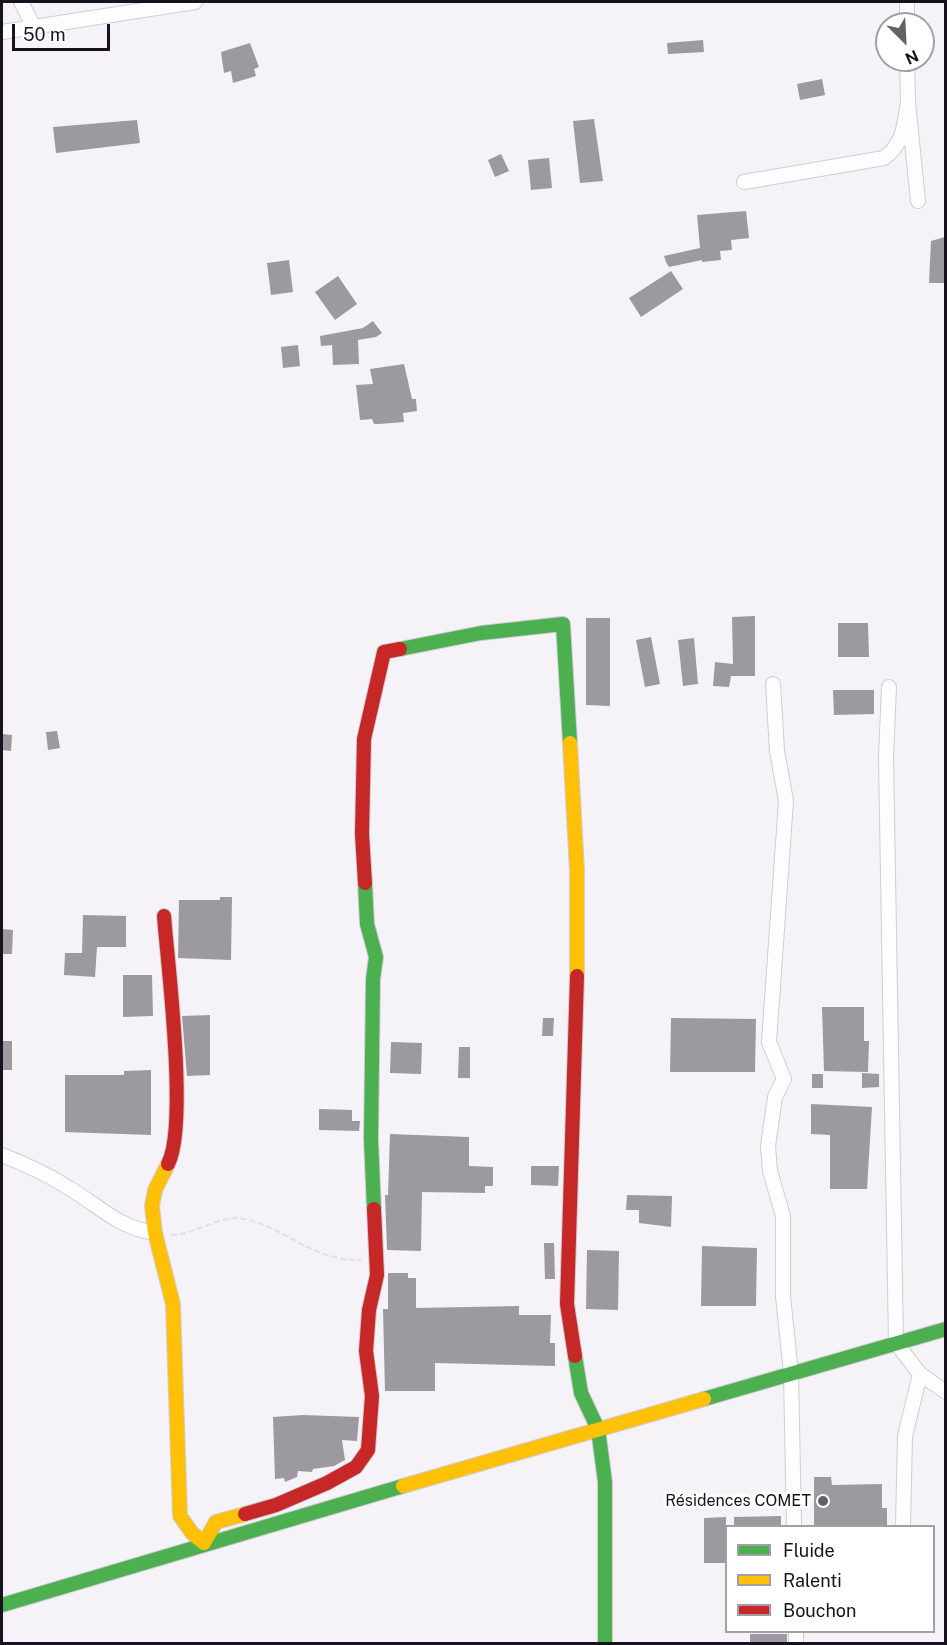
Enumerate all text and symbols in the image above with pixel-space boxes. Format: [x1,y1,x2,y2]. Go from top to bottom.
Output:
scale bar [15,12,112,50]
north arrow [875,12,935,72]
text: 50 m [23,24,66,45]
text: N [902,46,921,68]
place label: Résidences COMET [665,1491,811,1511]
marker: Résidences COMET [816,1494,830,1508]
legend [725,1525,935,1633]
text: Fluide [783,1540,835,1561]
text: Ralenti [783,1570,842,1591]
text: Bouchon [783,1600,856,1621]

